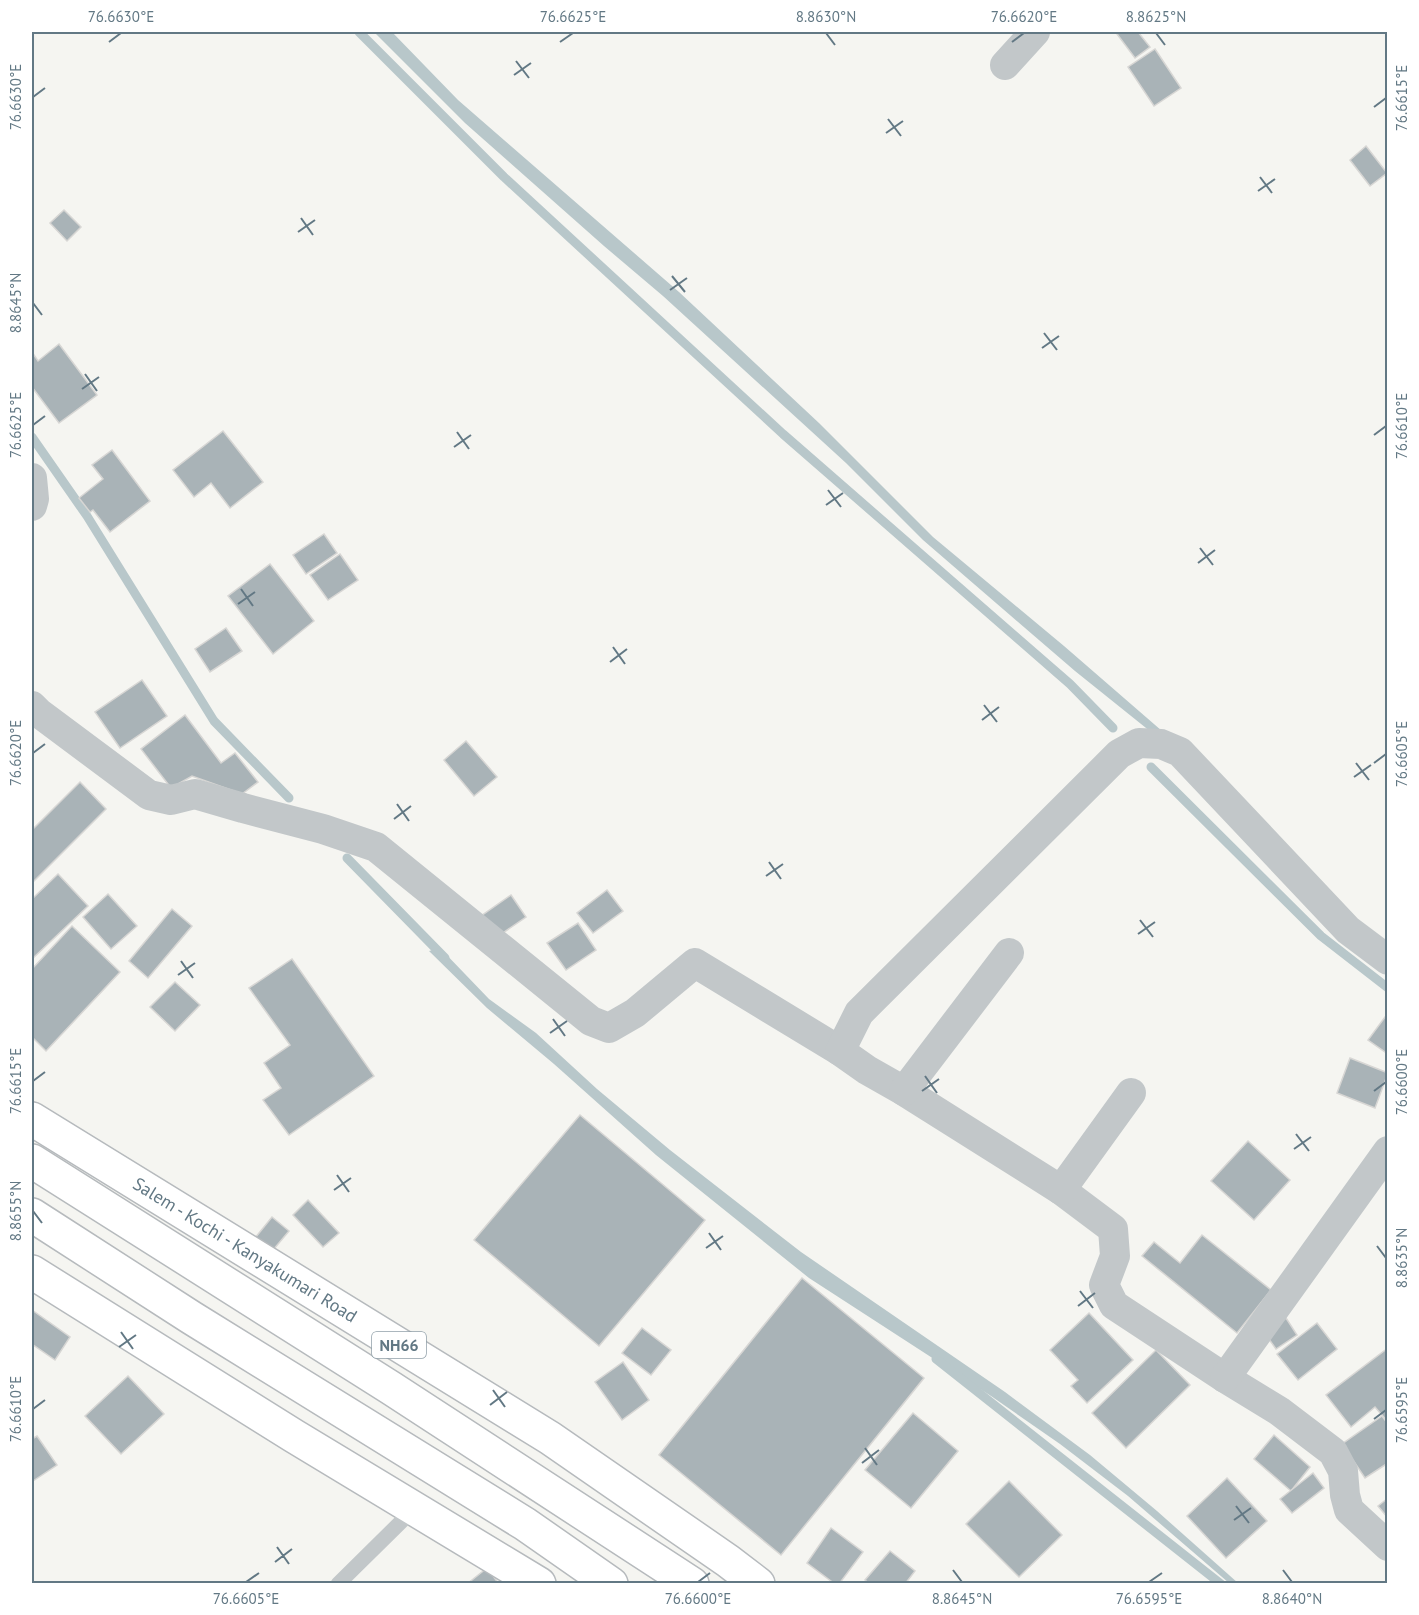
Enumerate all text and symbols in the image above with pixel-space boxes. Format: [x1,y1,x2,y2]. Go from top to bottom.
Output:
text: 76.6630°E [88,7,154,26]
text: 76.6625°E [540,7,606,26]
text: 8.8630°N [796,7,856,26]
text: 76.6620°E [991,7,1057,26]
text: 8.8625°N [1126,7,1186,26]
text: 76.6630°E [6,64,25,130]
text: 76.6615°E [1392,65,1411,131]
text: 8.8645°N [6,273,25,333]
text: 76.6625°E [6,392,25,458]
text: 76.6610°E [1392,393,1411,459]
text: 76.6620°E [6,720,25,786]
text: 76.6605°E [1392,721,1411,787]
text: 76.6615°E [6,1048,25,1114]
text: 76.6600°E [1392,1049,1411,1115]
street label: Salem - Kochi - Kanyakumari Road [129,1172,361,1327]
text: 8.8655°N [6,1181,25,1241]
text: 8.8635°N [1392,1228,1411,1288]
road number: NH66 [372,1332,426,1358]
text: 76.6610°E [6,1376,25,1442]
text: 76.6595°E [1392,1377,1411,1443]
text: 76.6605°E [213,1589,279,1608]
text: 76.6600°E [665,1589,731,1608]
text: 8.8645°N [932,1589,992,1608]
text: 76.6595°E [1116,1589,1182,1608]
text: 8.8640°N [1262,1589,1322,1608]

